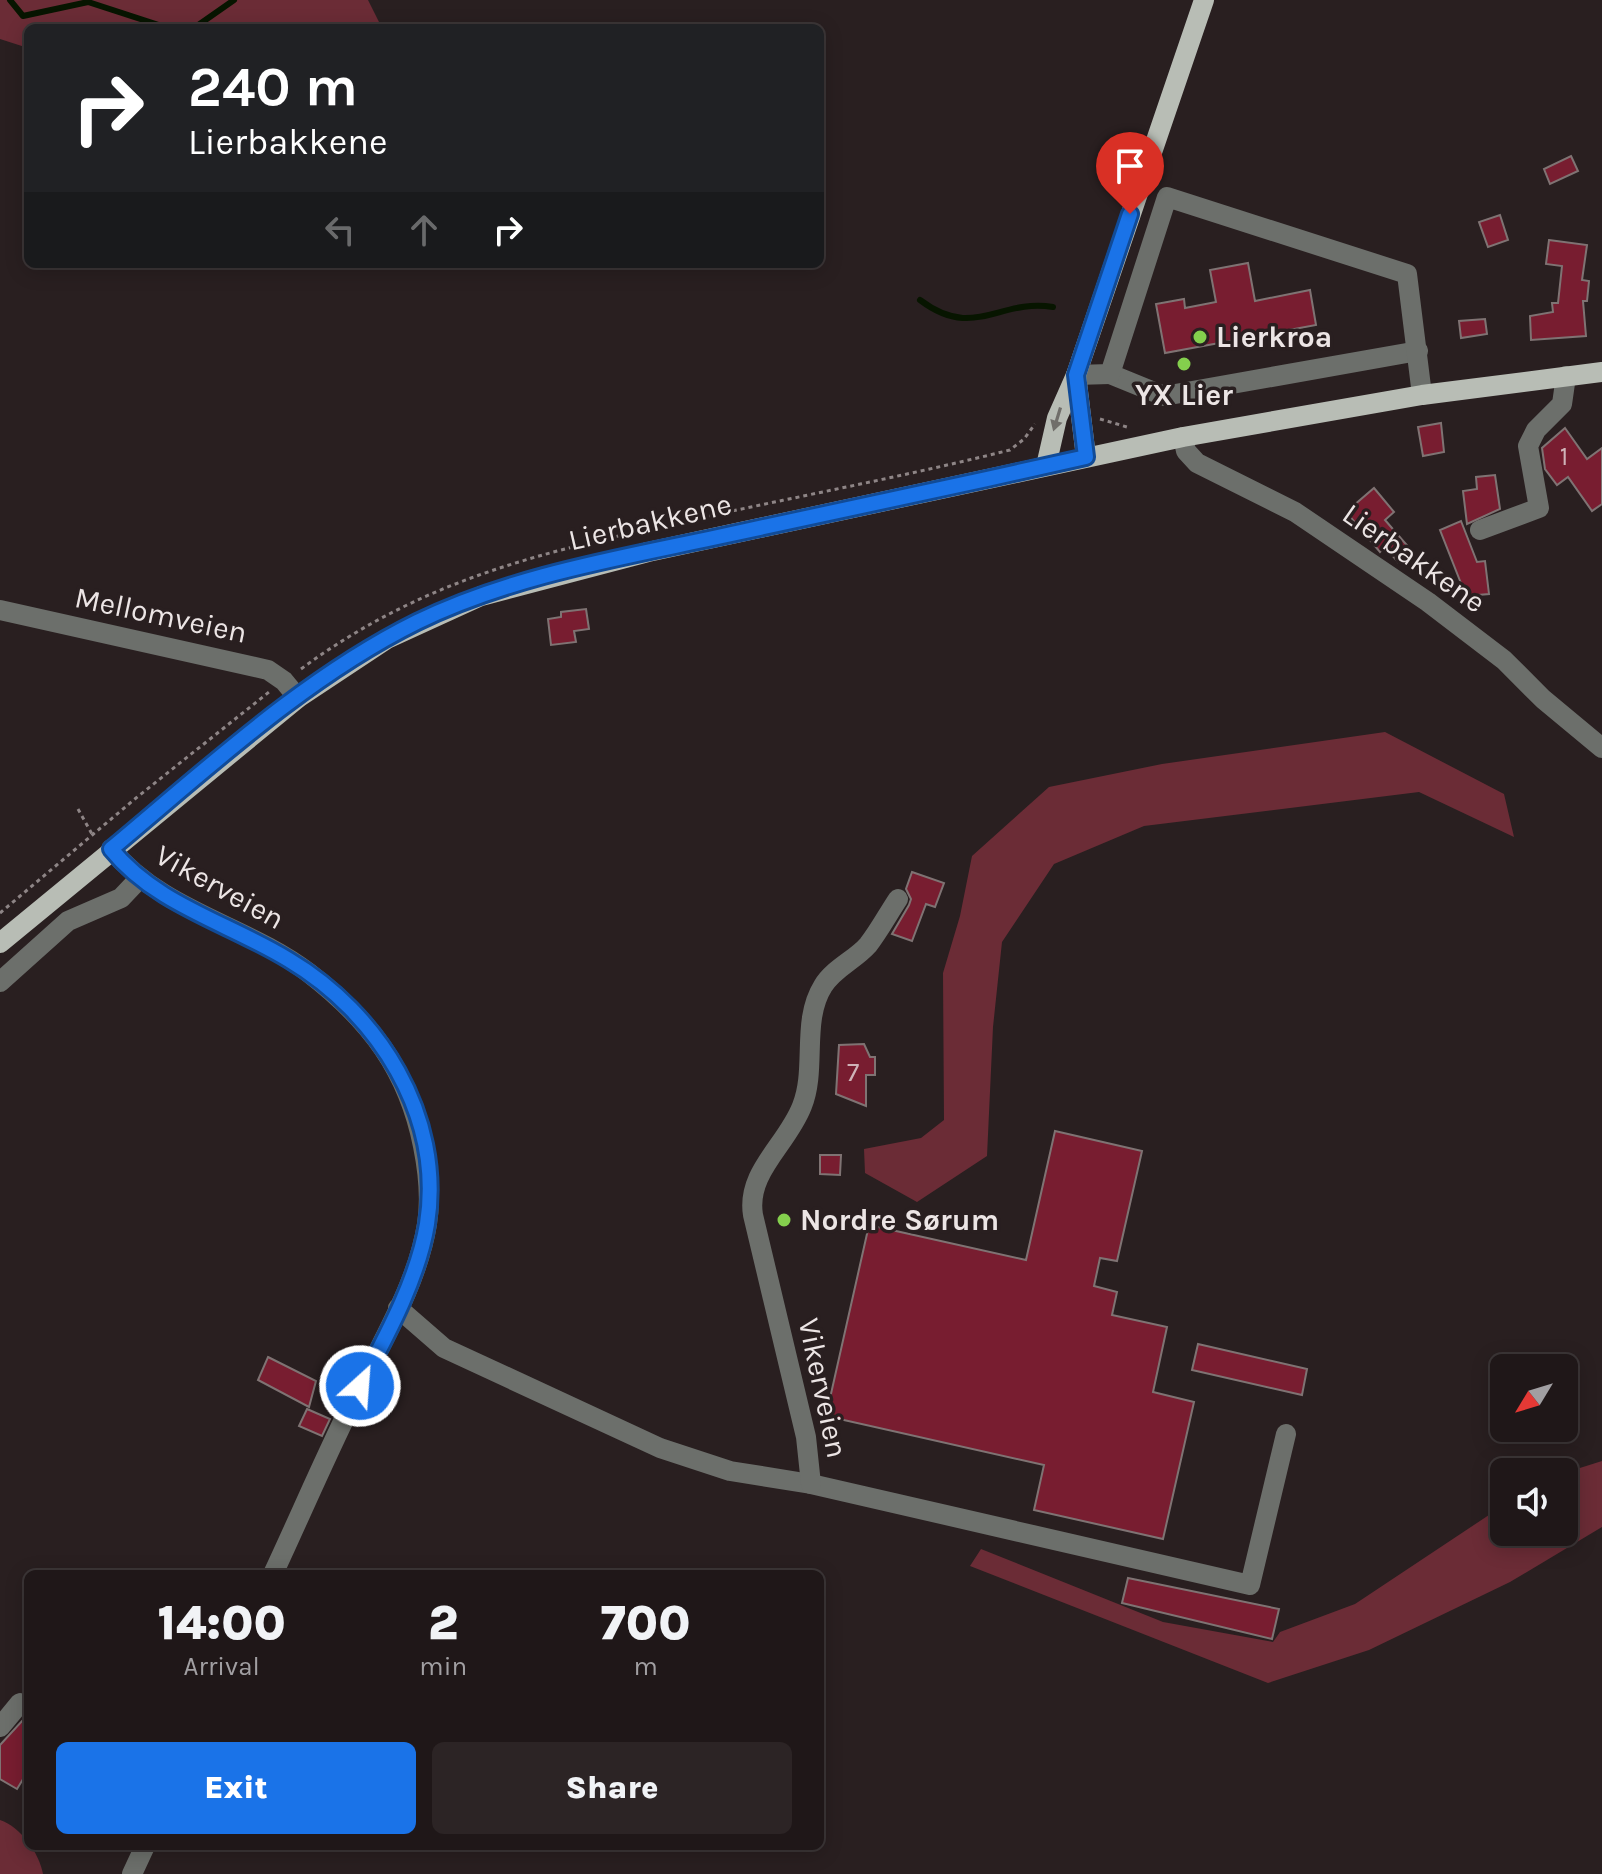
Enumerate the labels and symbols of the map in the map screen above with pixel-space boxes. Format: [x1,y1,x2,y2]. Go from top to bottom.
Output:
pin [1096,132,1164,214]
place label: Lierkroa [1216,319,1332,355]
marker: Lierkroa [1191,328,1209,346]
marker: YX Lier [1175,355,1193,373]
place label: YX Lier [1135,377,1233,413]
one-way arrow [1050,407,1063,431]
house number: 1 [1560,441,1568,472]
street label: Lierbakkene [565,486,735,558]
street label: Lierbakkene [1336,496,1492,620]
street label: Mellomveien [72,579,250,651]
street label: Vikerveien [149,837,291,937]
house number: 7 [847,1057,859,1088]
place label: Nordre Sørum [800,1202,999,1238]
marker: Nordre Sørum [775,1211,793,1229]
street label: Vikerveien [791,1315,855,1461]
position arrow [318,1344,402,1428]
north arrow [1490,1354,1578,1442]

